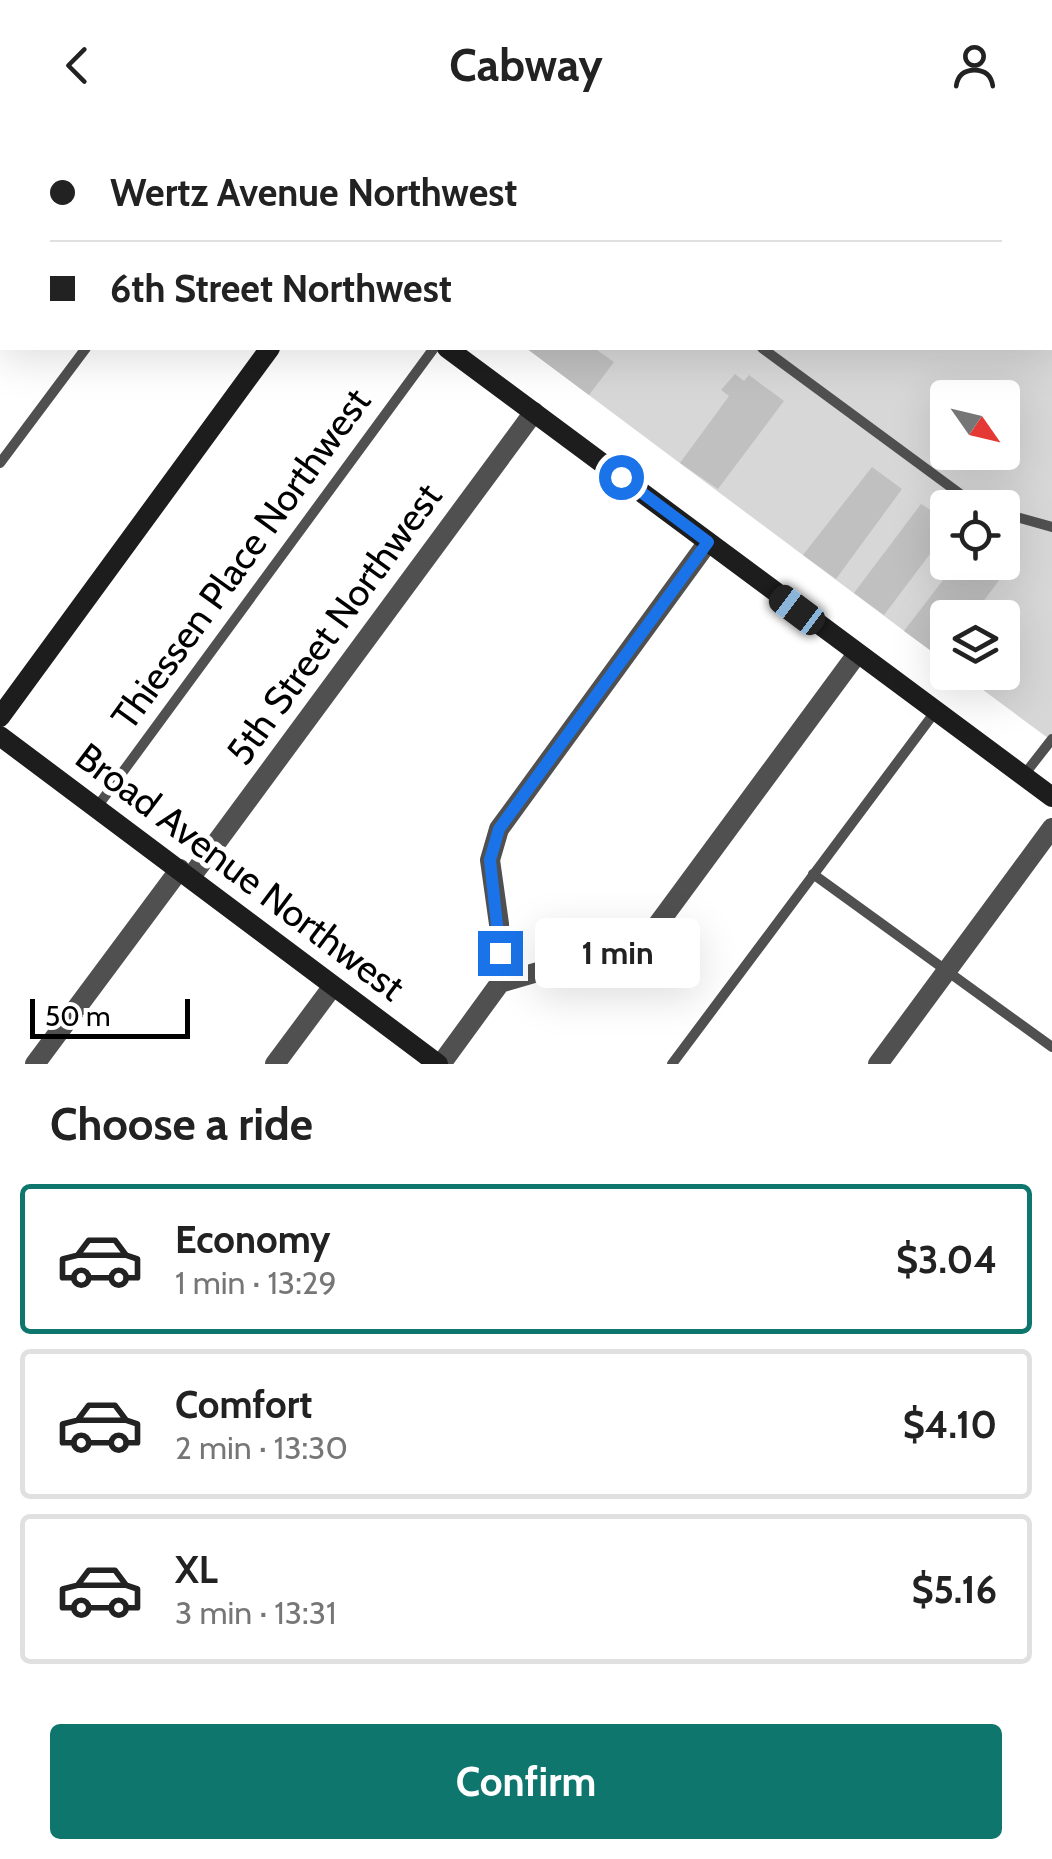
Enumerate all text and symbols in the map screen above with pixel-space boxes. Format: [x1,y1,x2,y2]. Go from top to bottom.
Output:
icon: back [50,38,105,93]
text: Cabway [449,38,603,92]
icon: person [947,38,1002,93]
text: Wertz Avenue Northwest [110,169,517,216]
text: 6th Street Northwest [110,265,452,312]
street label: Thiessen Place Northwest [101,379,380,738]
north arrow [930,380,1020,470]
map controls [930,380,1020,690]
route start [599,455,644,500]
street label: 5th Street Northwest [216,474,452,774]
button: locate [930,490,1020,580]
car [764,580,830,640]
button: layers [930,600,1020,690]
street label: Broad Avenue Northwest [67,733,414,1011]
callout: 1 min [535,918,700,988]
route end [478,931,523,976]
text: 1 min [581,933,654,972]
scale bar [30,994,190,1038]
text: 50 m [45,999,111,1033]
text: Choose a ride [50,1097,313,1151]
icon: car [55,1214,145,1304]
text: Economy [175,1216,330,1263]
text: $3.04 [896,1236,997,1283]
text: 1 min · 13:29 [175,1263,337,1302]
icon: car [55,1379,145,1469]
text: Comfort [175,1381,312,1428]
text: $4.10 [903,1401,997,1448]
text: 2 min · 13:30 [175,1428,348,1467]
icon: car [55,1544,145,1634]
text: XL [175,1546,218,1593]
text: $5.16 [911,1566,997,1613]
text: 3 min · 13:31 [175,1593,336,1632]
button: Confirm [50,1724,1002,1839]

